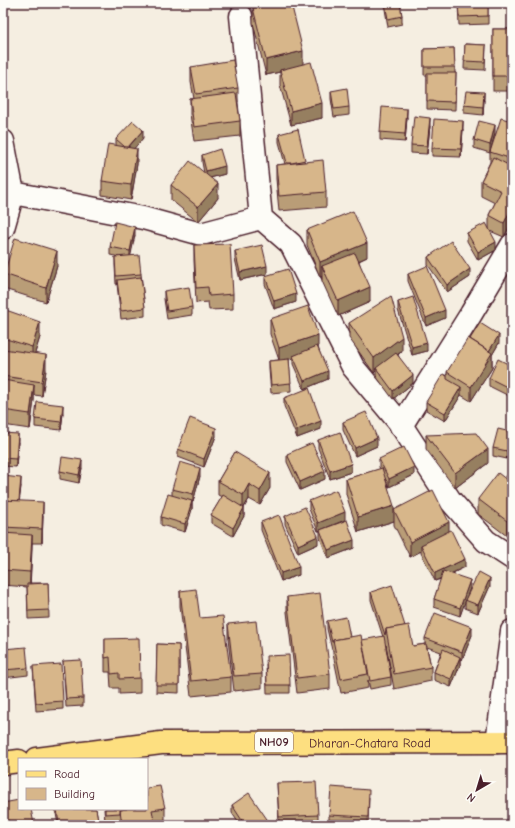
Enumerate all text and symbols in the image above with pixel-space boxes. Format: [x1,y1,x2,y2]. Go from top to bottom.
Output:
road number: NH09 [255,732,293,752]
street label: Dharan-Chatara Road [309,735,431,750]
legend [18,758,148,810]
text: Road [54,767,80,781]
north arrow [457,770,497,810]
text: Building [54,787,95,801]
text: N [464,790,478,805]

